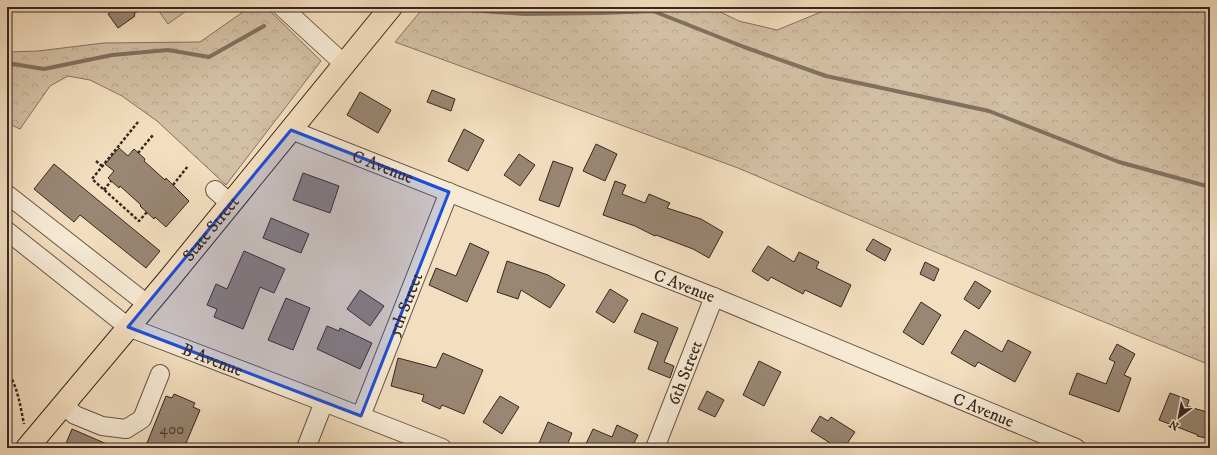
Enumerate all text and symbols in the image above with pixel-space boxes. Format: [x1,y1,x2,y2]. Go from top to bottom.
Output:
street label: C Avenue [349,145,417,189]
street label: State Street [178,191,245,266]
street label: C Avenue [650,264,718,308]
street label: 5th Street [383,269,428,340]
street label: 6th Street [663,337,708,408]
street label: B Avenue [179,339,246,382]
street label: C Avenue [950,388,1017,433]
north arrow [1159,397,1199,437]
text: N [1167,416,1182,433]
house number: 400 [160,420,184,439]

